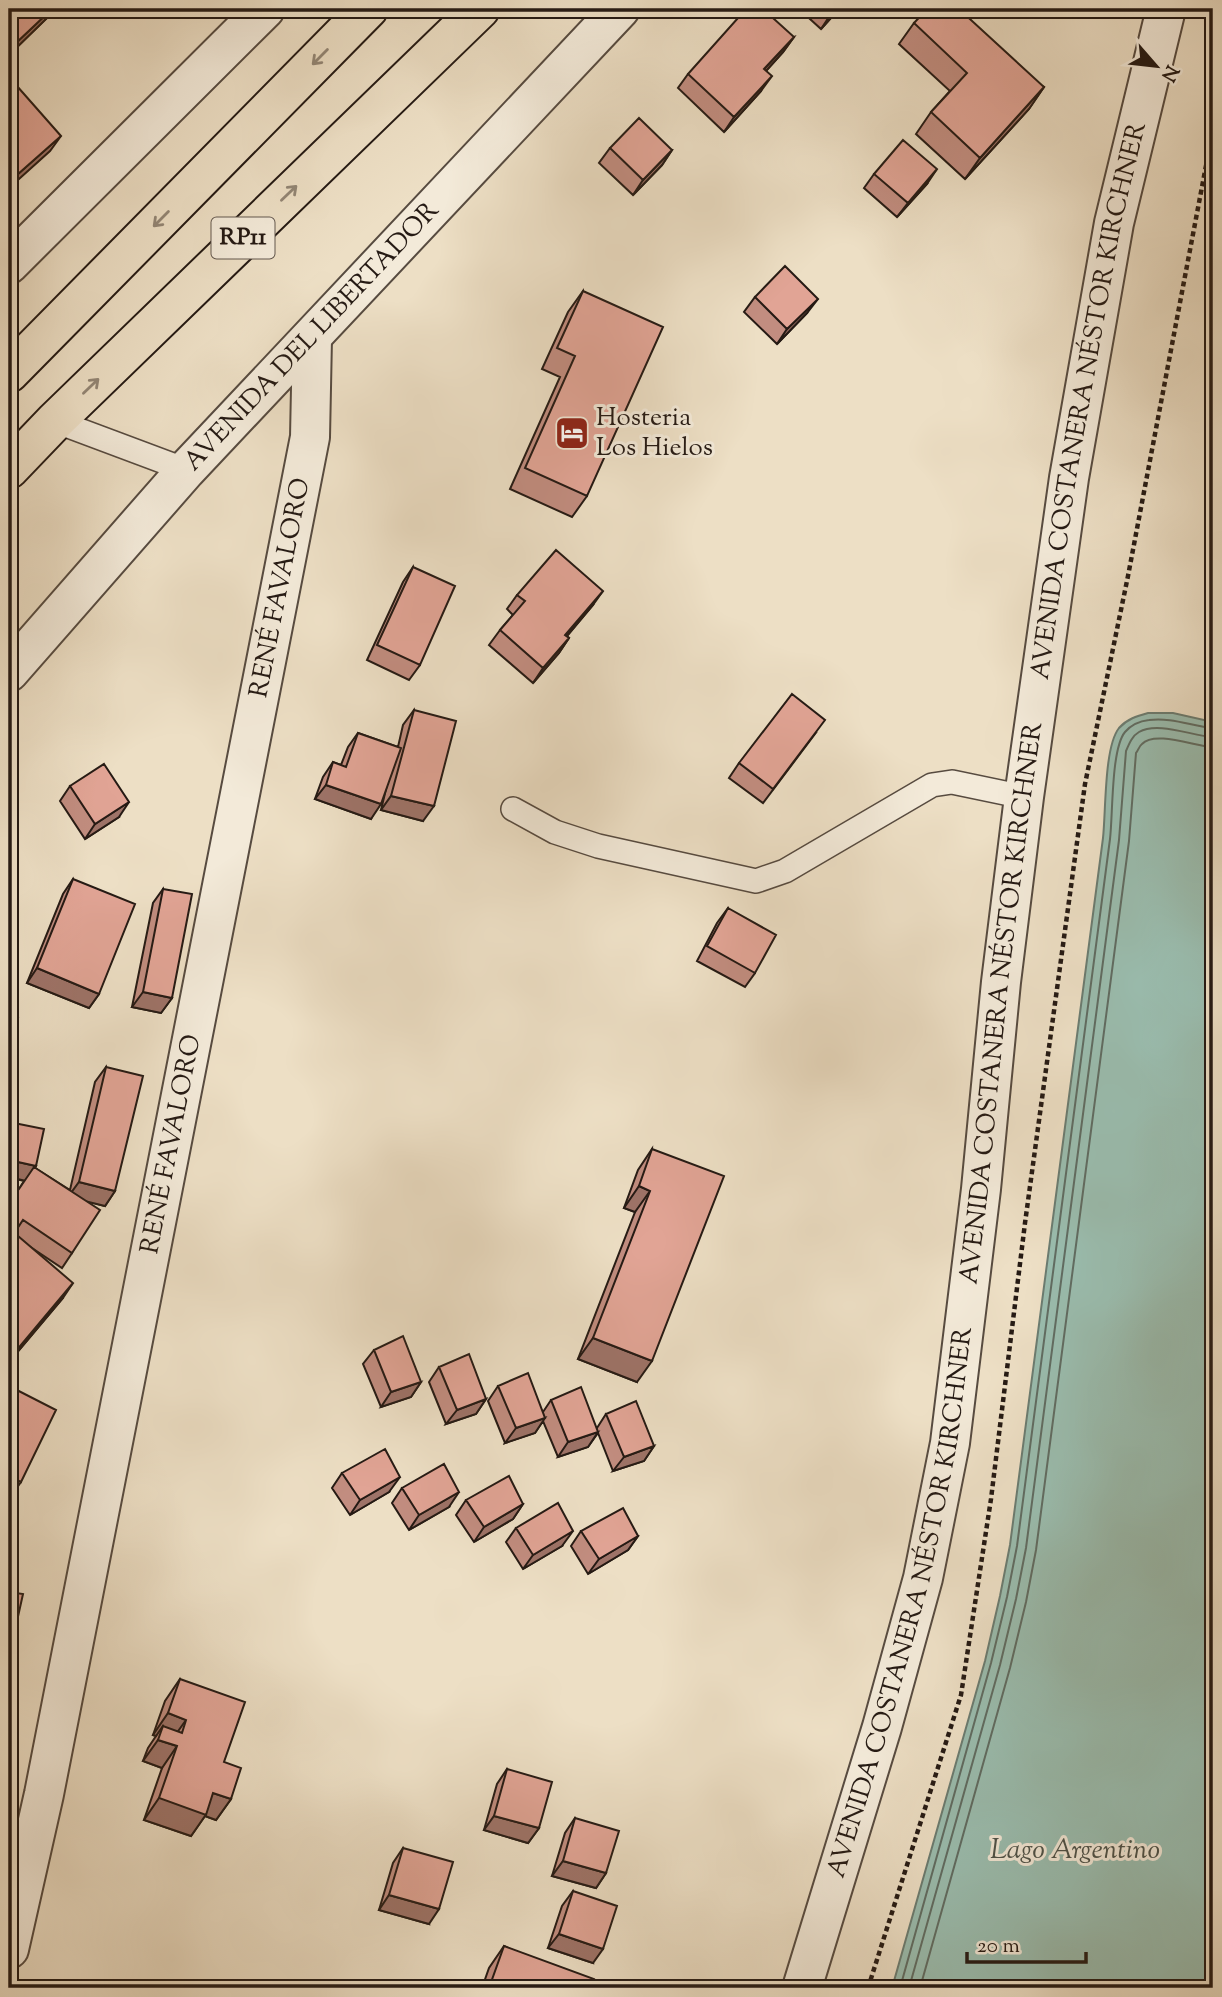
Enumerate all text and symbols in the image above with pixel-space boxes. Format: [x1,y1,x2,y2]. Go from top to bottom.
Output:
north arrow [1120,32,1190,102]
one-way arrow [312,49,329,66]
text: N [1153,60,1184,86]
street label: AVENIDA COSTANERA NÉSTOR KIRCHNER [1022,118,1156,682]
one-way arrow [281,185,298,202]
street label: AVENIDA DEL LIBERTADOR [175,193,448,480]
one-way arrow [152,211,169,228]
road number: RP11 [212,218,274,258]
one-way arrow [82,378,99,395]
place label: Hosteria Los Hielos [596,400,713,467]
hotel icon: Hosteria Los Hielos [553,414,591,452]
street label: RENÉ FAVALORO [241,475,320,701]
street label: AVENIDA COSTANERA NÉSTOR KIRCHNER [951,719,1053,1286]
street label: RENÉ FAVALORO [132,1031,211,1257]
street label: AVENIDA COSTANERA NÉSTOR KIRCHNER [818,1325,983,1882]
water label: Lago Argentino [990,1831,1160,1871]
scale bar [967,1920,1086,1964]
text: 20 m [977,1932,1020,1962]

